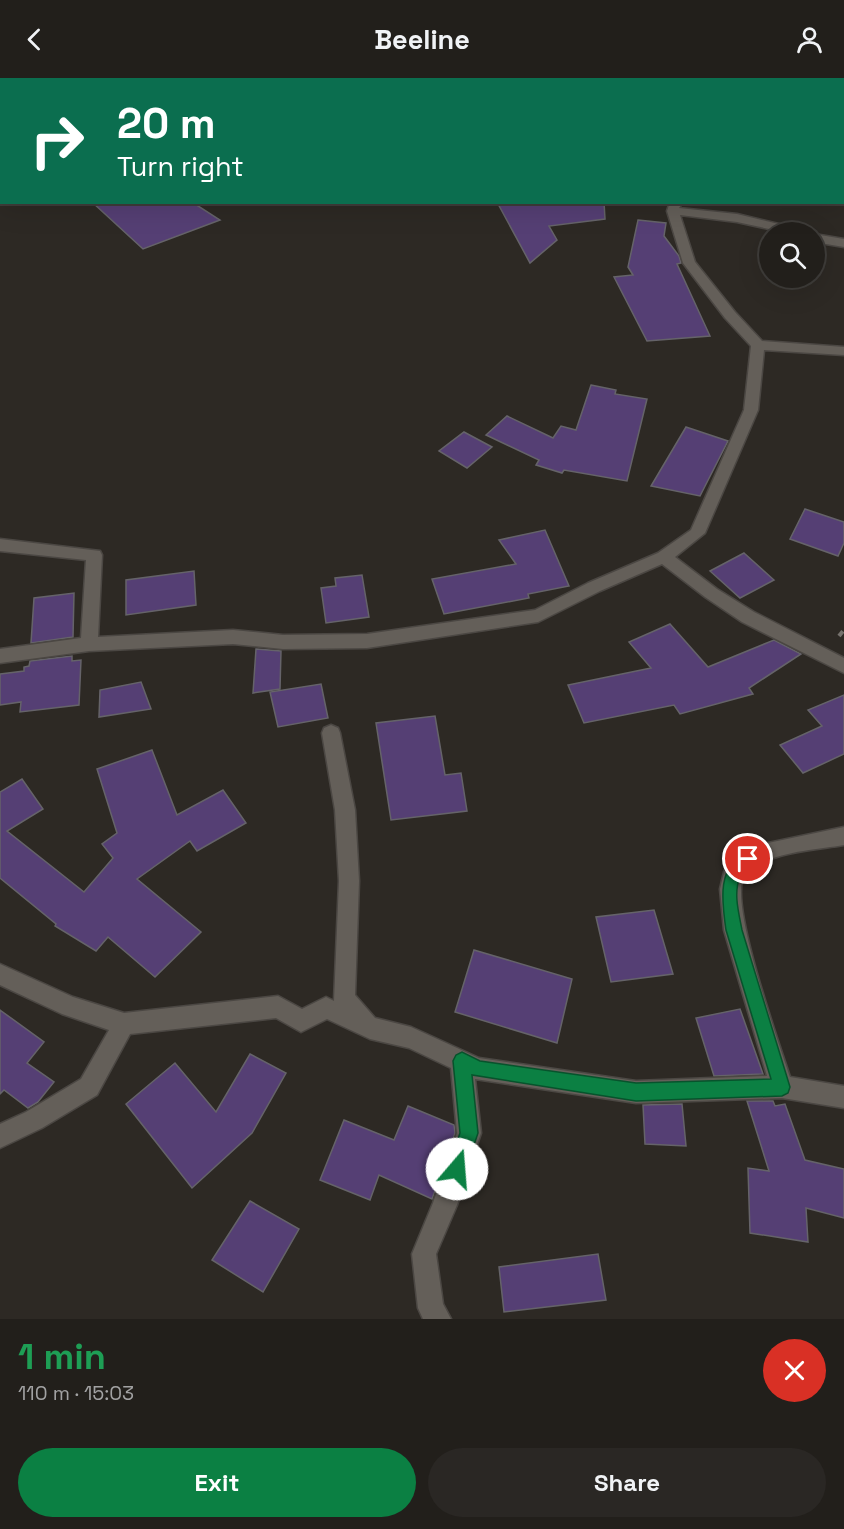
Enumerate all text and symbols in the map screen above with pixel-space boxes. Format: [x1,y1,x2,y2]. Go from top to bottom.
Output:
text: Beeline [374,22,470,57]
icon: back [18,23,51,56]
icon: person [793,23,826,56]
text: 20 m [117,97,216,150]
icon: right [18,102,96,180]
text: Turn right [117,149,244,184]
map controls [759,222,825,288]
button: search [759,222,825,288]
pin [722,833,773,884]
icon: arrive [731,842,764,875]
position arrow [425,1137,489,1201]
text: 1 min [18,1334,106,1380]
button: close [763,1339,826,1402]
text: 110 m · 15:03 [18,1380,134,1406]
button: Exit [18,1448,416,1517]
button: Share [428,1448,826,1517]

